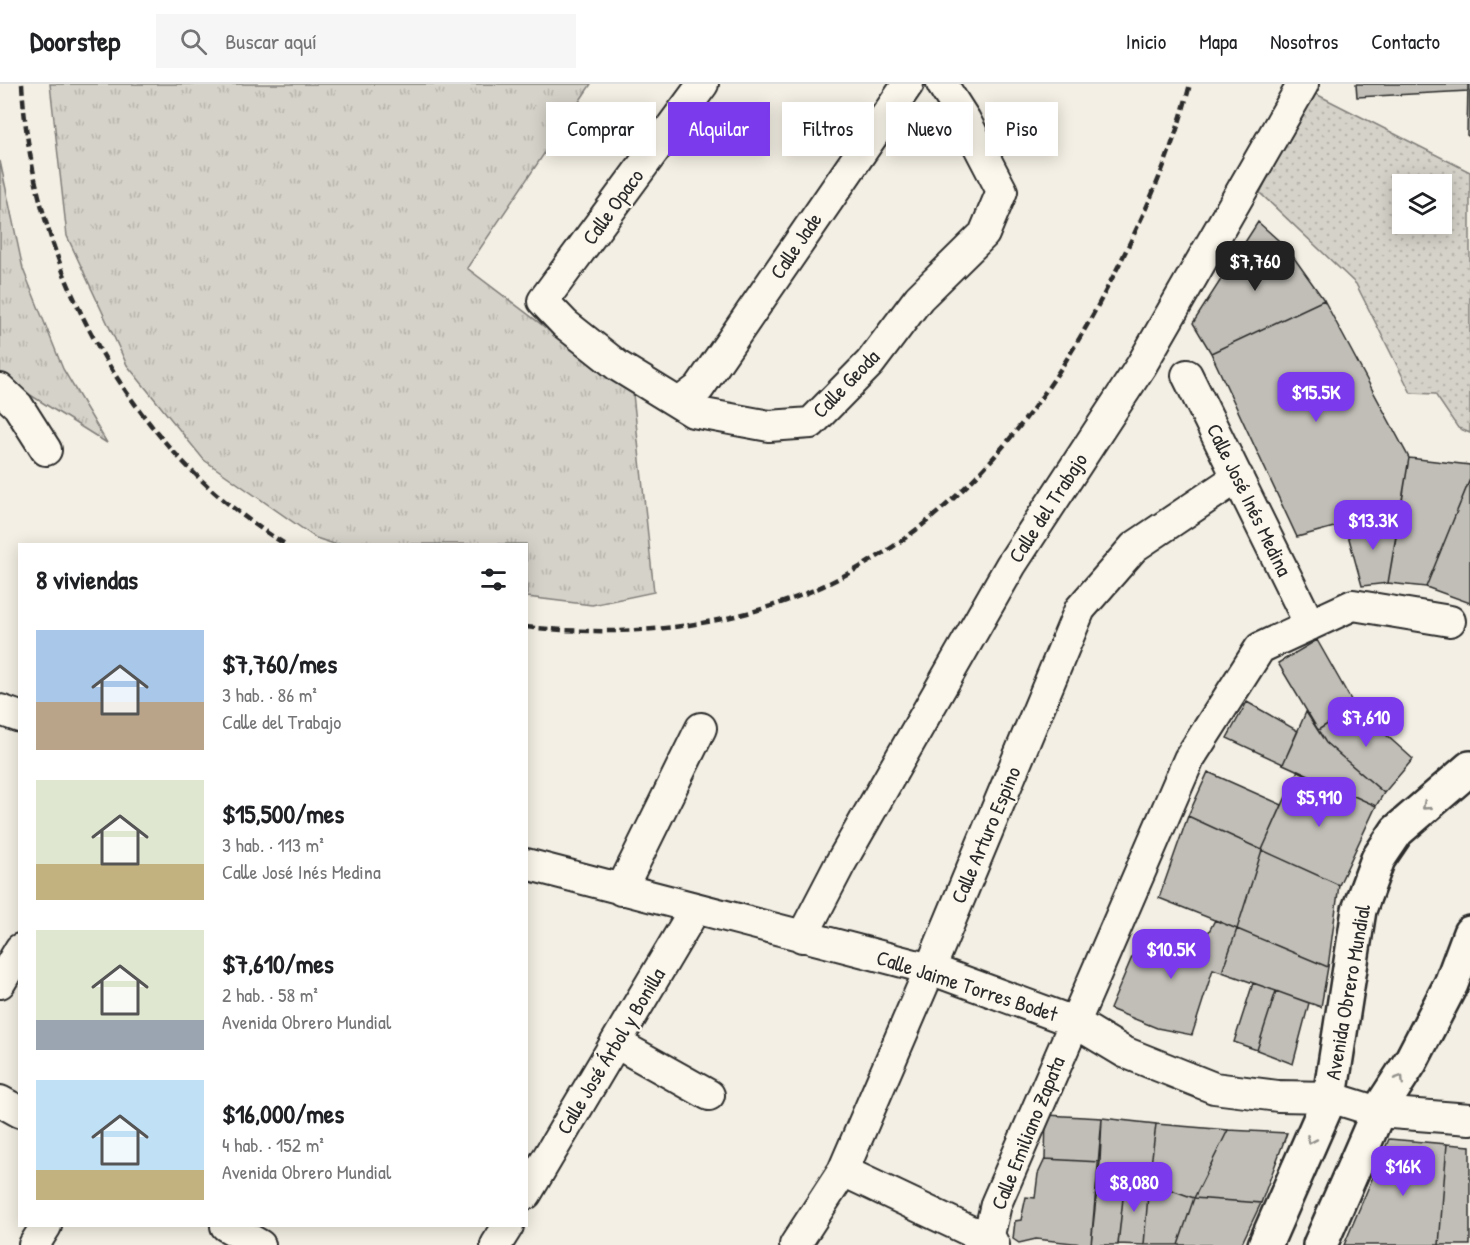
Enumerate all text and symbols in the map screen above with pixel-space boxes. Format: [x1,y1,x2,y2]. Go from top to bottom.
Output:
search box [156,14,576,68]
text: Doorstep [30,22,120,60]
icon: search [177,25,210,58]
text: Buscar aquí [225,26,317,56]
text: Inicio [1126,27,1166,56]
text: Mapa [1199,27,1237,56]
text: Nosotros [1270,27,1338,56]
text: Contacto [1371,27,1440,56]
chip: Comprar [546,102,656,156]
chip: Alquilar [668,102,770,156]
chip: Filtros [782,102,874,156]
chip: Nuevo [886,102,973,156]
chip: Piso [985,102,1058,156]
street label: Calle Opaco [575,163,650,251]
map controls [1392,174,1452,234]
button: layers [1392,174,1452,234]
street label: Calle Jade [763,207,828,285]
pin: $7,760 [1206,241,1304,292]
text: $7,760 [1230,247,1280,274]
street label: Calle Geoda [806,343,886,424]
pin: $15.5K [1267,372,1365,423]
text: $15.5K [1291,378,1341,405]
street label: Calle José Inés Medina [1200,419,1299,581]
street label: Calle del Trabajo [1001,447,1094,568]
pin: $13.3K [1324,500,1422,551]
text: $13.3K [1348,506,1398,533]
text: 8 viviendas [36,562,138,597]
icon: filters [477,563,510,596]
text: $7,760/mes [222,646,337,681]
icon: home [84,654,156,726]
text: 3 hab. · 86 m² [222,681,317,708]
pin: $7,610 [1317,697,1415,748]
text: $7,610 [1342,703,1390,730]
text: Calle del Trabajo [222,708,341,735]
street label: Calle Arturo Espino [944,762,1027,908]
pin: $5,910 [1270,777,1368,828]
text: $5,910 [1296,783,1342,810]
text: $15,500/mes [222,796,344,831]
one-way arrow [1422,799,1433,810]
icon: home [84,804,156,876]
text: 3 hab. · 113 m² [222,831,324,858]
text: Calle José Inés Medina [222,858,381,885]
street label: Avenida Obrero Mundial [1318,901,1377,1082]
pin: $10.5K [1122,929,1220,980]
text: $10.5K [1146,935,1196,962]
street label: Calle Jaime Torres Bodet [873,943,1062,1029]
text: $7,610/mes [222,946,334,981]
icon: home [84,954,156,1026]
street label: Calle José Árbol y Bonilla [549,962,672,1139]
text: 2 hab. · 58 m² [222,981,318,1008]
text: Avenida Obrero Mundial [222,1008,391,1035]
street label: Calle Emiliano Zapata [984,1052,1072,1214]
one-way arrow [1392,1075,1404,1085]
text: $16,000/mes [222,1096,344,1131]
icon: home [84,1104,156,1176]
text: 4 hab. · 152 m² [222,1131,324,1158]
one-way arrow [1306,1134,1318,1145]
pin: $16K [1367,1146,1439,1197]
text: $16K [1385,1152,1421,1179]
text: Avenida Obrero Mundial [222,1158,391,1185]
pin: $8,080 [1085,1162,1183,1213]
text: $8,080 [1109,1168,1159,1195]

